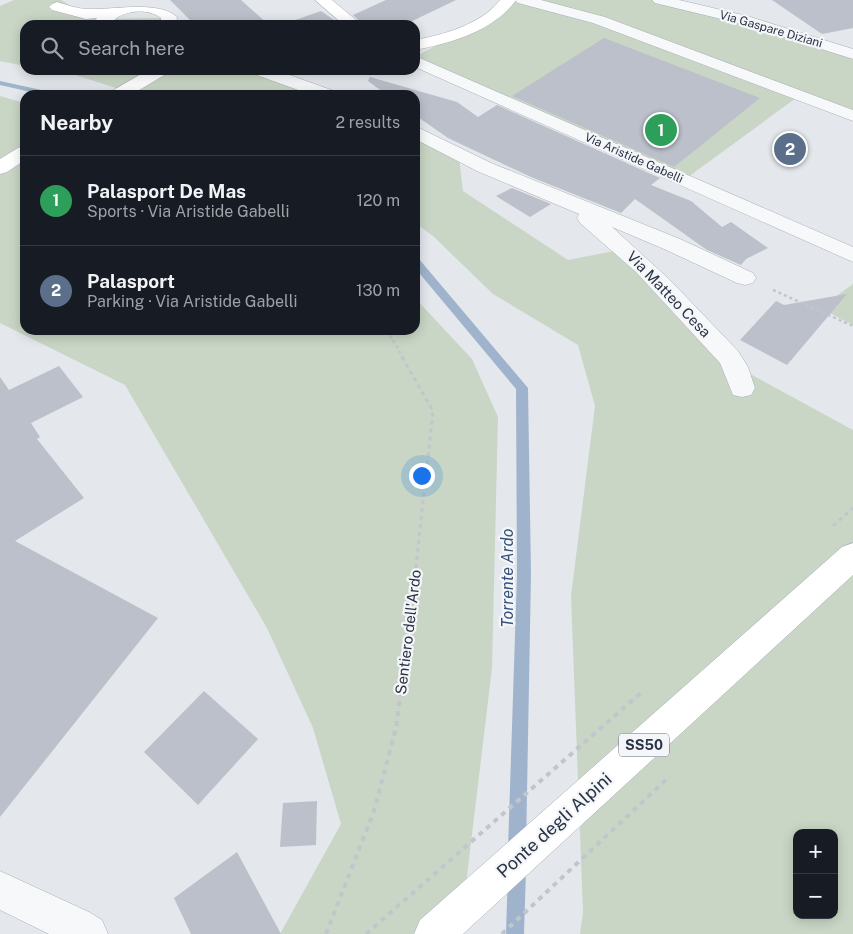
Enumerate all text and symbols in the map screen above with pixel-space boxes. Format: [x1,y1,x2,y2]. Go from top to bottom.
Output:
street label: Via Gaspare Diziani [718,8,824,50]
search box [20,20,420,75]
icon: search [38,34,66,62]
text: Search here [78,37,185,59]
text: Nearby [40,110,113,135]
pin: 1 [645,111,677,149]
text: 2 results [335,113,400,132]
street label: Via Aristide Gabelli [582,130,686,186]
pin: 2 [774,130,806,168]
text: Palasport De Mas [87,180,246,202]
text: 1 [53,191,59,210]
text: 120 m [356,191,400,210]
text: Sports · Via Aristide Gabelli [87,202,290,221]
street label: Via Matteo Cesa [624,248,714,340]
text: Palasport [87,270,175,292]
text: 2 [51,281,61,300]
text: 130 m [356,281,400,300]
text: Parking · Via Aristide Gabelli [87,292,297,311]
your location [409,463,435,489]
water label: Torrente Ardo [498,528,517,627]
street label: Sentiero dell'Ardo [392,569,424,695]
road number: SS50 [619,734,669,756]
street label: Ponte degli Alpini [492,768,616,882]
map controls [793,829,838,919]
button: + [793,829,838,874]
button: − [793,874,838,919]

